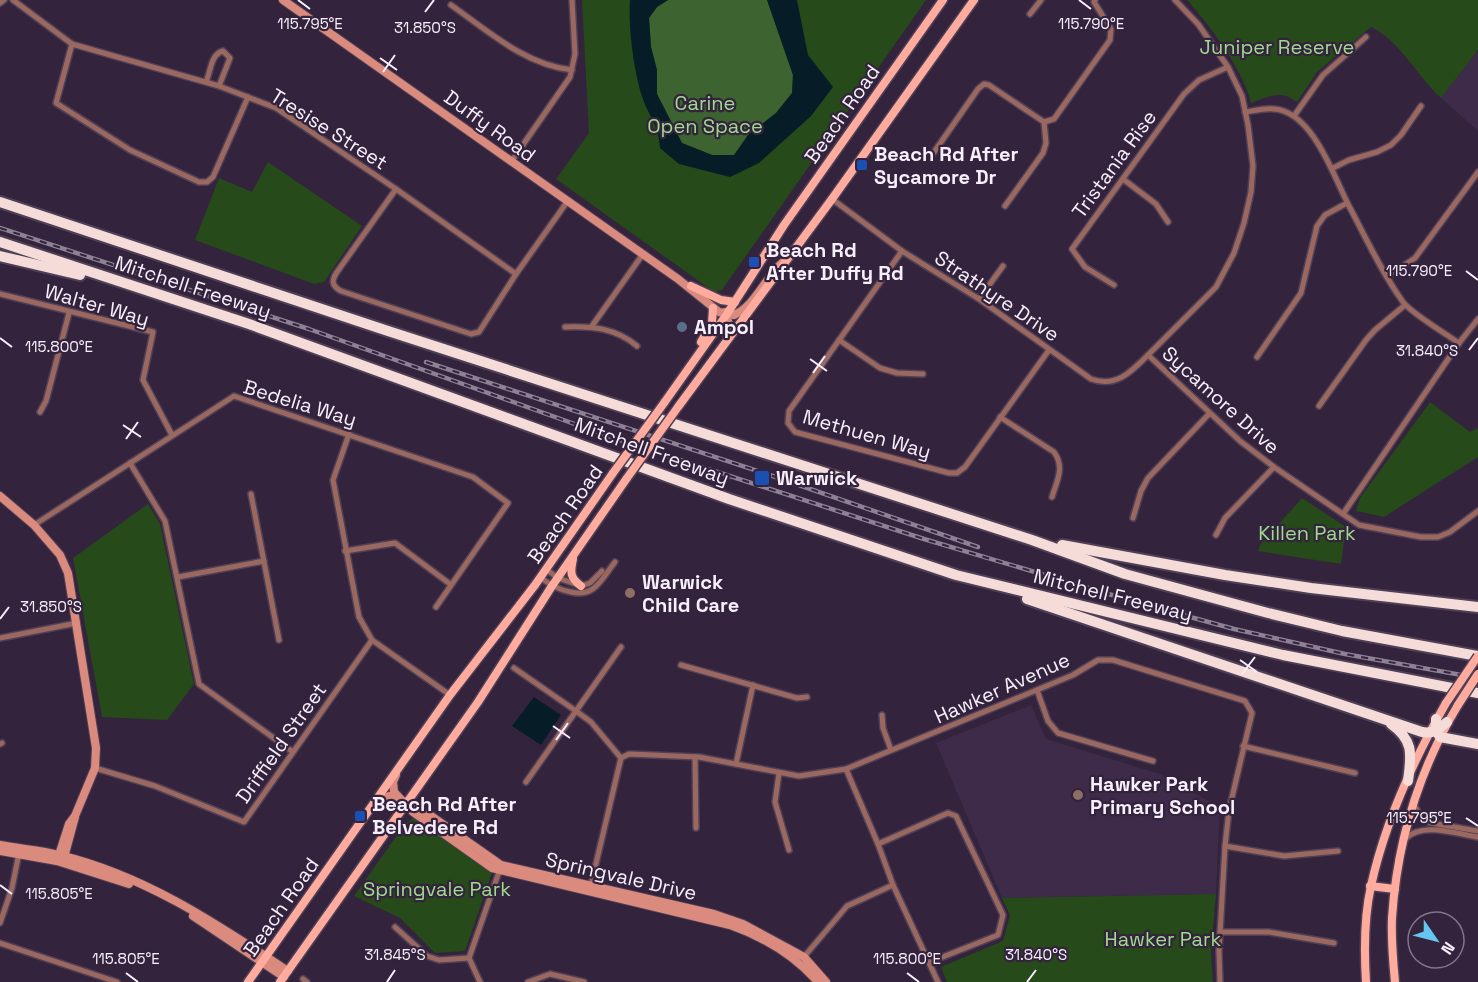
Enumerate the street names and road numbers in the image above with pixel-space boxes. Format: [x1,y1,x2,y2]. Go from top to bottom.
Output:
street label: Beach Road [798,60,886,168]
street label: Tresise Street [266,83,392,175]
street label: Duffy Road [439,84,541,168]
street label: Tristania Rise [1066,105,1162,223]
street label: Strathyre Drive [930,245,1064,347]
street label: Mitchell Freeway [112,249,274,325]
street label: Walter Way [42,278,152,332]
street label: Sycamore Drive [1157,340,1285,460]
street label: Bedelia Way [240,373,360,433]
street label: Methuen Way [800,403,934,465]
street label: Mitchell Freeway [571,411,733,491]
street label: Beach Road [521,460,609,568]
street label: Mitchell Freeway [1031,563,1195,627]
street label: Hawker Avenue [930,647,1074,729]
street label: Driffield Street [230,678,332,808]
street label: Springvale Drive [543,846,699,906]
street label: Beach Road [237,853,325,961]

